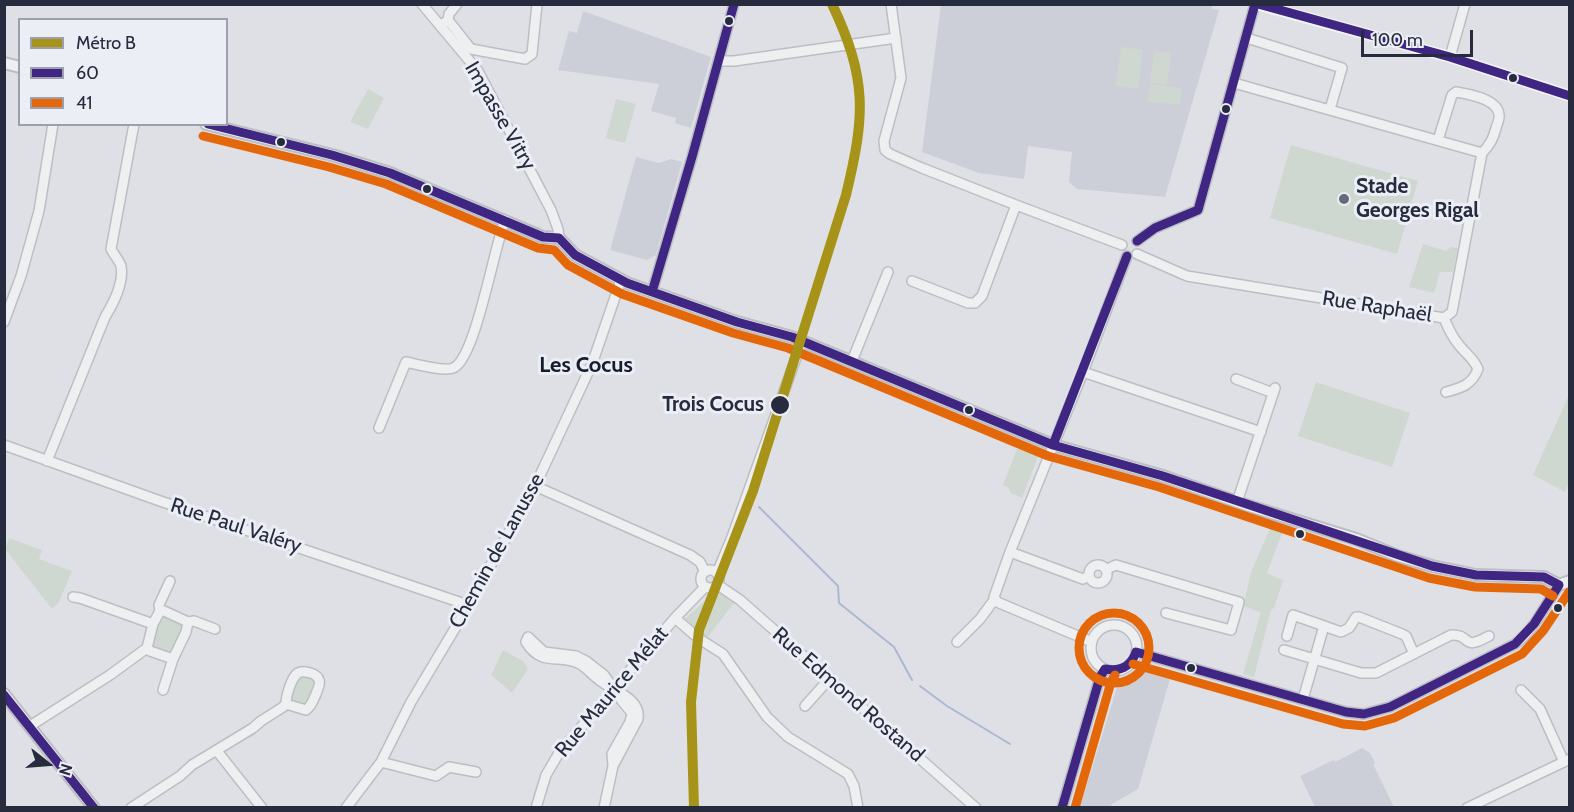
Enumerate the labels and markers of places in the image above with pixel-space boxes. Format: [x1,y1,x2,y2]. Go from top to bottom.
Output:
unlabelled marker [723,15,735,27]
unlabelled marker [1507,72,1519,84]
unlabelled marker [1220,103,1232,115]
unlabelled marker [275,136,287,148]
place label: Stade Georges Rigal [1356,174,1479,224]
unlabelled marker [421,183,433,195]
marker: Stade Georges Rigal [1337,192,1351,206]
place label: Trois Cocus [662,392,764,418]
marker: Trois Cocus [769,394,791,416]
unlabelled marker [963,404,975,416]
unlabelled marker [1294,528,1306,540]
unlabelled marker [1552,602,1564,614]
unlabelled marker [1185,662,1197,674]

